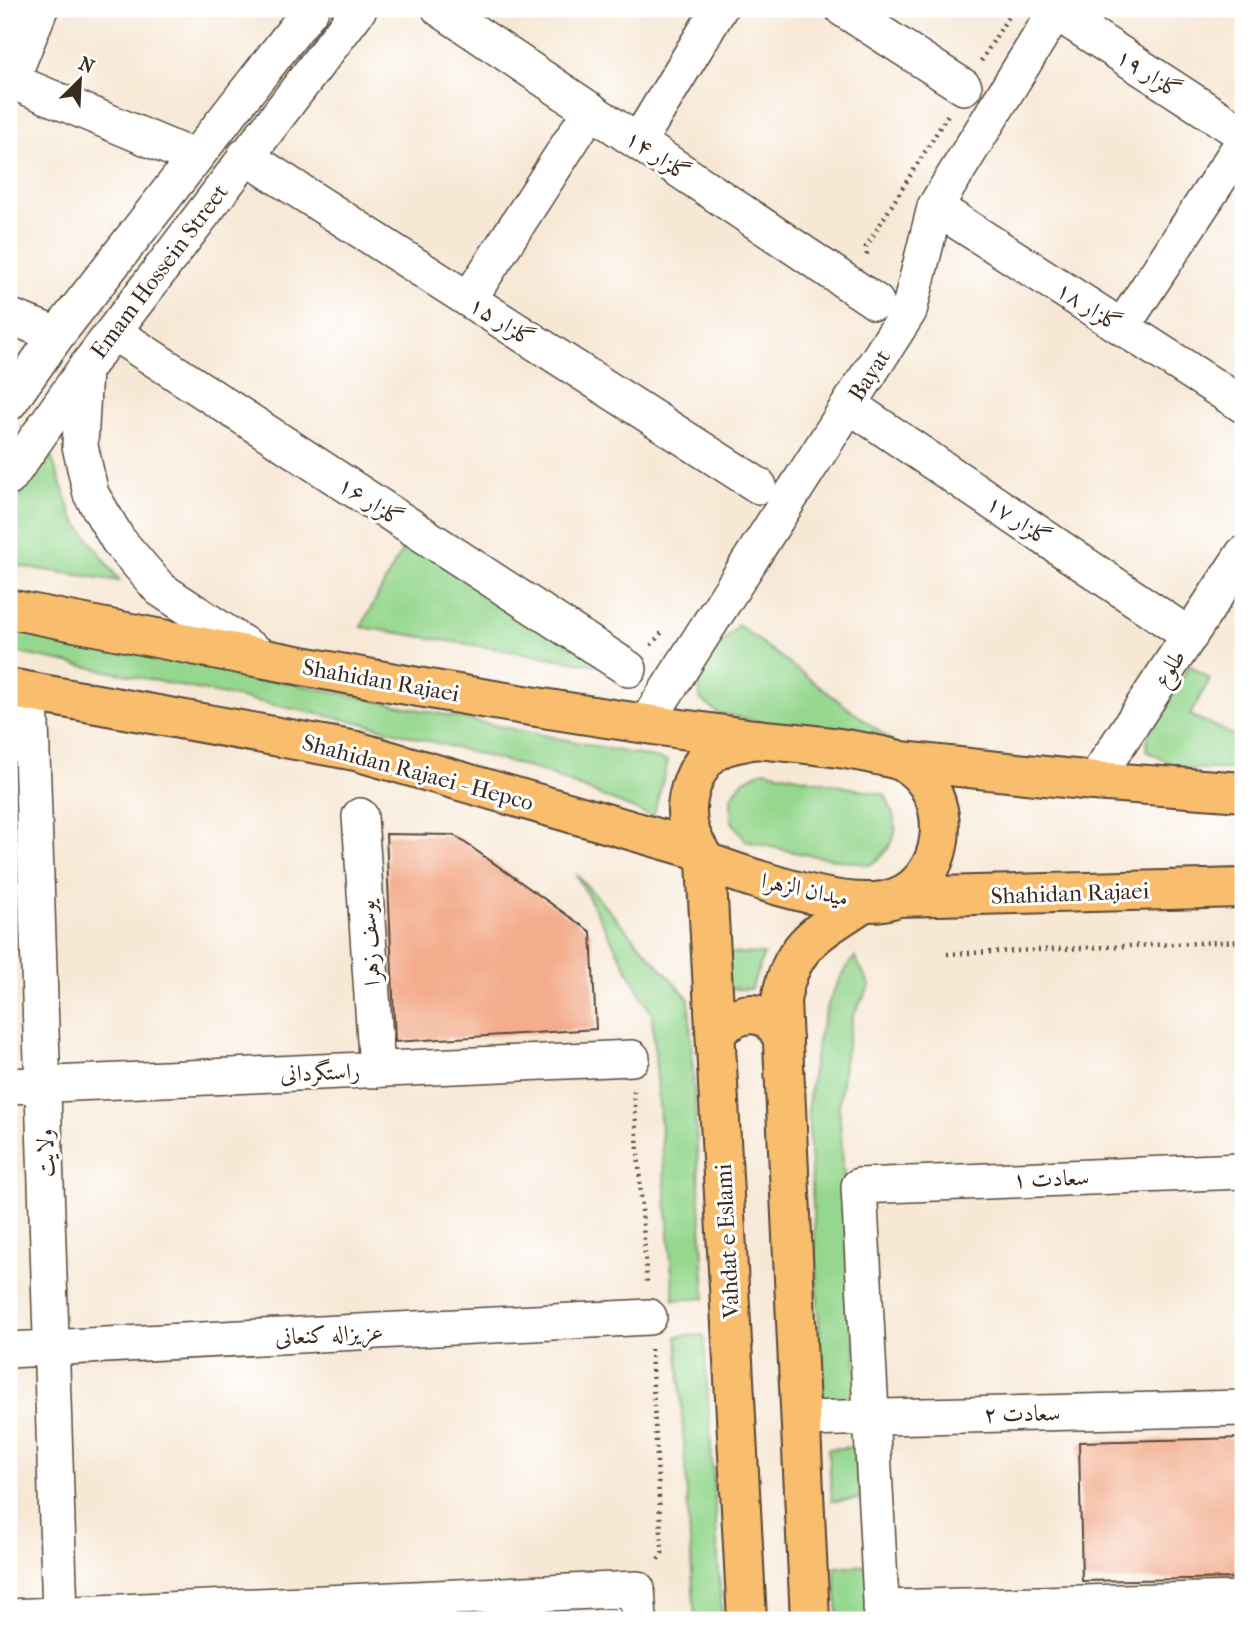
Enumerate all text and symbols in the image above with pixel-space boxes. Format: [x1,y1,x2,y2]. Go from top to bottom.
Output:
street label: گلزار ۱۹ [1111,42,1187,105]
north arrow [46,46,116,116]
text: N [75,52,98,79]
street label: گلزار ۱۴ [620,123,696,188]
street label: Emam Hossein Street [85,179,234,364]
street label: گلزار ۱۸ [1051,275,1127,338]
street label: گلزار ۱۵ [464,290,540,353]
street label: Bayat [843,344,896,406]
street label: گلزار ۱۶ [333,470,409,533]
street label: گلزار ۱۷ [981,488,1057,553]
street label: طلوع [1148,645,1196,695]
street label: Shahidan Rajaei [300,653,462,708]
street label: Shahidan Rajaei - Hepco [299,729,536,816]
street label: میدان الزهرا [759,867,851,913]
street label: Shahidan Rajaei [990,877,1150,910]
street label: یوسف زهرا [353,898,387,987]
street label: راستگردانی [279,1058,361,1088]
street label: ولایت [31,1128,61,1178]
street label: Vahdat e Eslami [710,1163,745,1320]
street label: سعادت ۱ [1012,1164,1090,1193]
street label: عزیزاله کنعانی [274,1318,384,1353]
street label: سعادت ۲ [983,1399,1061,1428]

